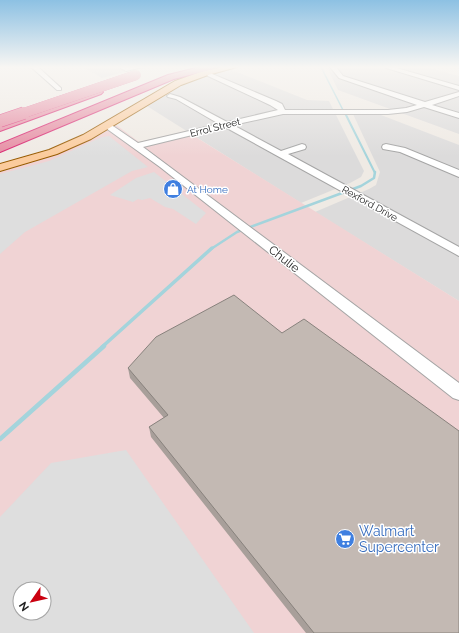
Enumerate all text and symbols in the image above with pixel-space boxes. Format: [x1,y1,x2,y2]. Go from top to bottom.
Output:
street label: Errol Street [189,116,242,139]
shop icon: At Home [162,178,184,200]
place label: At Home [187,184,228,195]
street label: Rexford Drive [340,184,400,223]
street label: Chulie [266,243,302,275]
place label: Walmart Supercenter [359,523,439,555]
supermarket icon: Walmart Supercenter [334,528,356,550]
north arrow [12,581,52,621]
text: N [16,599,32,613]

